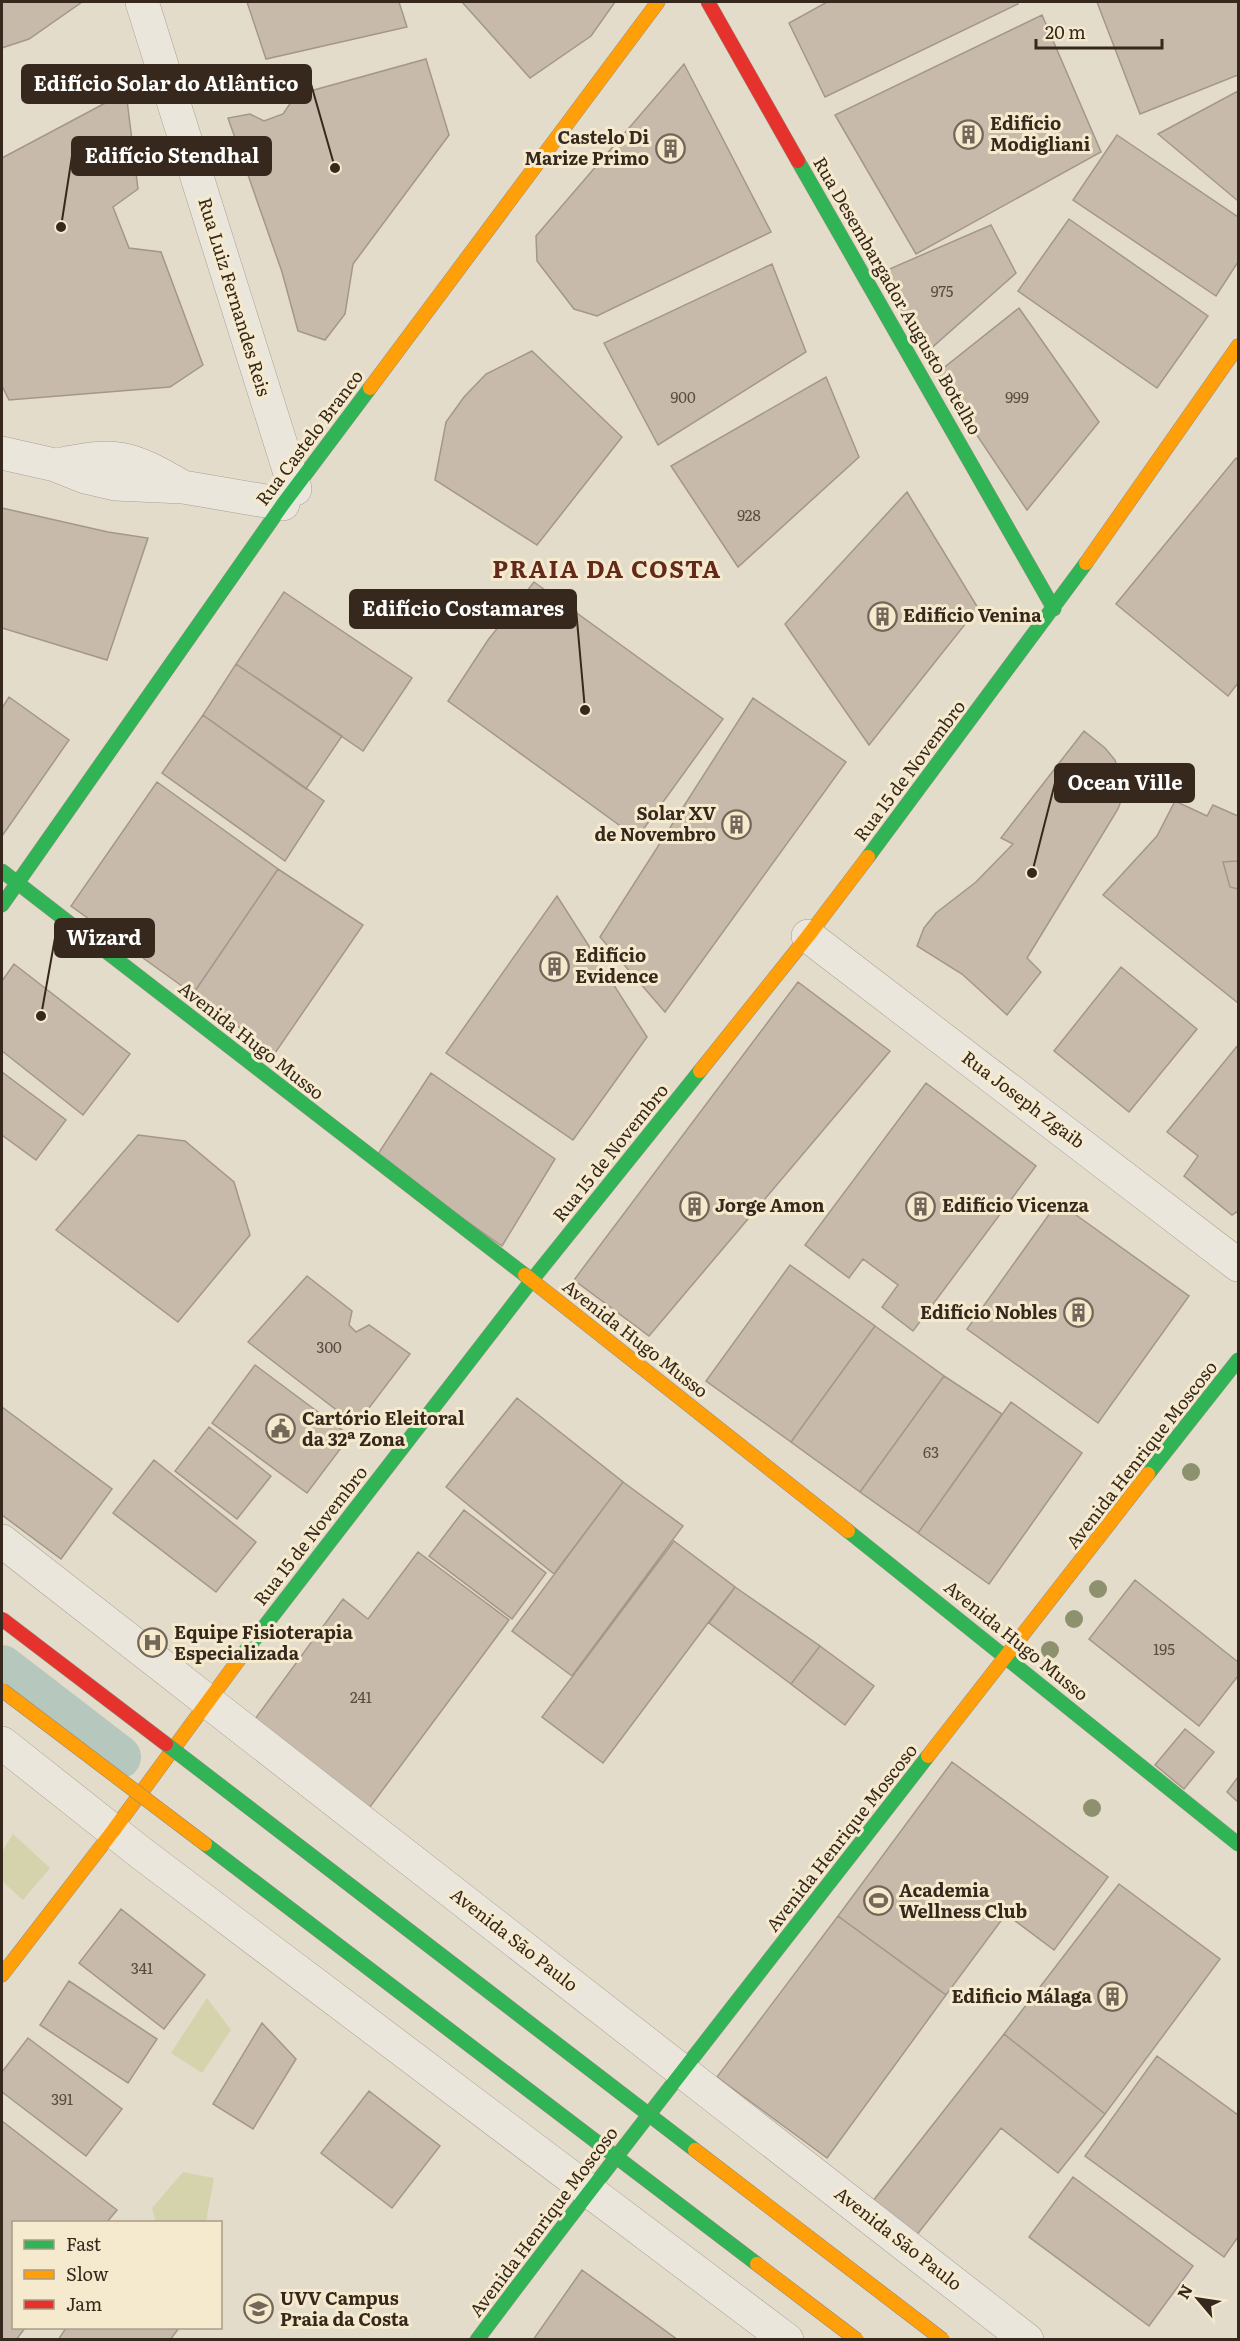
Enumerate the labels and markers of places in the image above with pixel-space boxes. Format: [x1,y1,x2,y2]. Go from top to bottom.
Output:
callout: Edifício Solar do Atlântico [22,65,311,103]
place label: Edifício Modigliani [990,109,1091,157]
building icon: Edifício Modigliani [953,118,985,150]
place label: Castelo Di Marize Primo [524,123,649,171]
building icon: Castelo Di Marize Primo [654,132,686,164]
callout: Edifício Stendhal [72,137,271,175]
callout: Edifício Costamares [350,590,576,628]
building icon: Edifício Venina [866,600,898,632]
place label: Edifício Venina [903,601,1042,628]
callout: Ocean Ville [1055,764,1194,802]
place label: Solar XV de Novembro [595,799,716,847]
building icon: Solar XV de Novembro [721,808,753,840]
callout: Wizard [55,919,154,957]
place label: Edifício Evidence [575,941,658,989]
building icon: Edifício Evidence [538,950,570,982]
building icon: Jorge Amon [678,1190,710,1222]
building icon: Edifício Vicenza [905,1190,937,1222]
place label: Jorge Amon [715,1191,825,1218]
place label: Edifício Vicenza [942,1191,1090,1218]
building icon: Edifício Nobles [1062,1297,1094,1329]
place label: Edifício Nobles [920,1298,1057,1325]
place label: Cartório Eleitoral da 32ª Zona [302,1404,465,1452]
public building icon: Cartório Eleitoral da 32ª Zona [265,1413,297,1445]
place label: Equipe Fisioterapia Especializada [174,1618,353,1666]
hospital icon: Equipe Fisioterapia Especializada [137,1627,169,1659]
place label: Academia Wellness Club [899,1876,1027,1924]
sports icon: Academia Wellness Club [862,1885,894,1917]
building icon: Edificio Málaga [1097,1981,1129,2013]
place label: Edificio Málaga [951,1982,1093,2009]
place label: UVV Campus Praia da Costa [280,2284,410,2332]
school or university icon: UVV Campus Praia da Costa [243,2293,275,2325]

